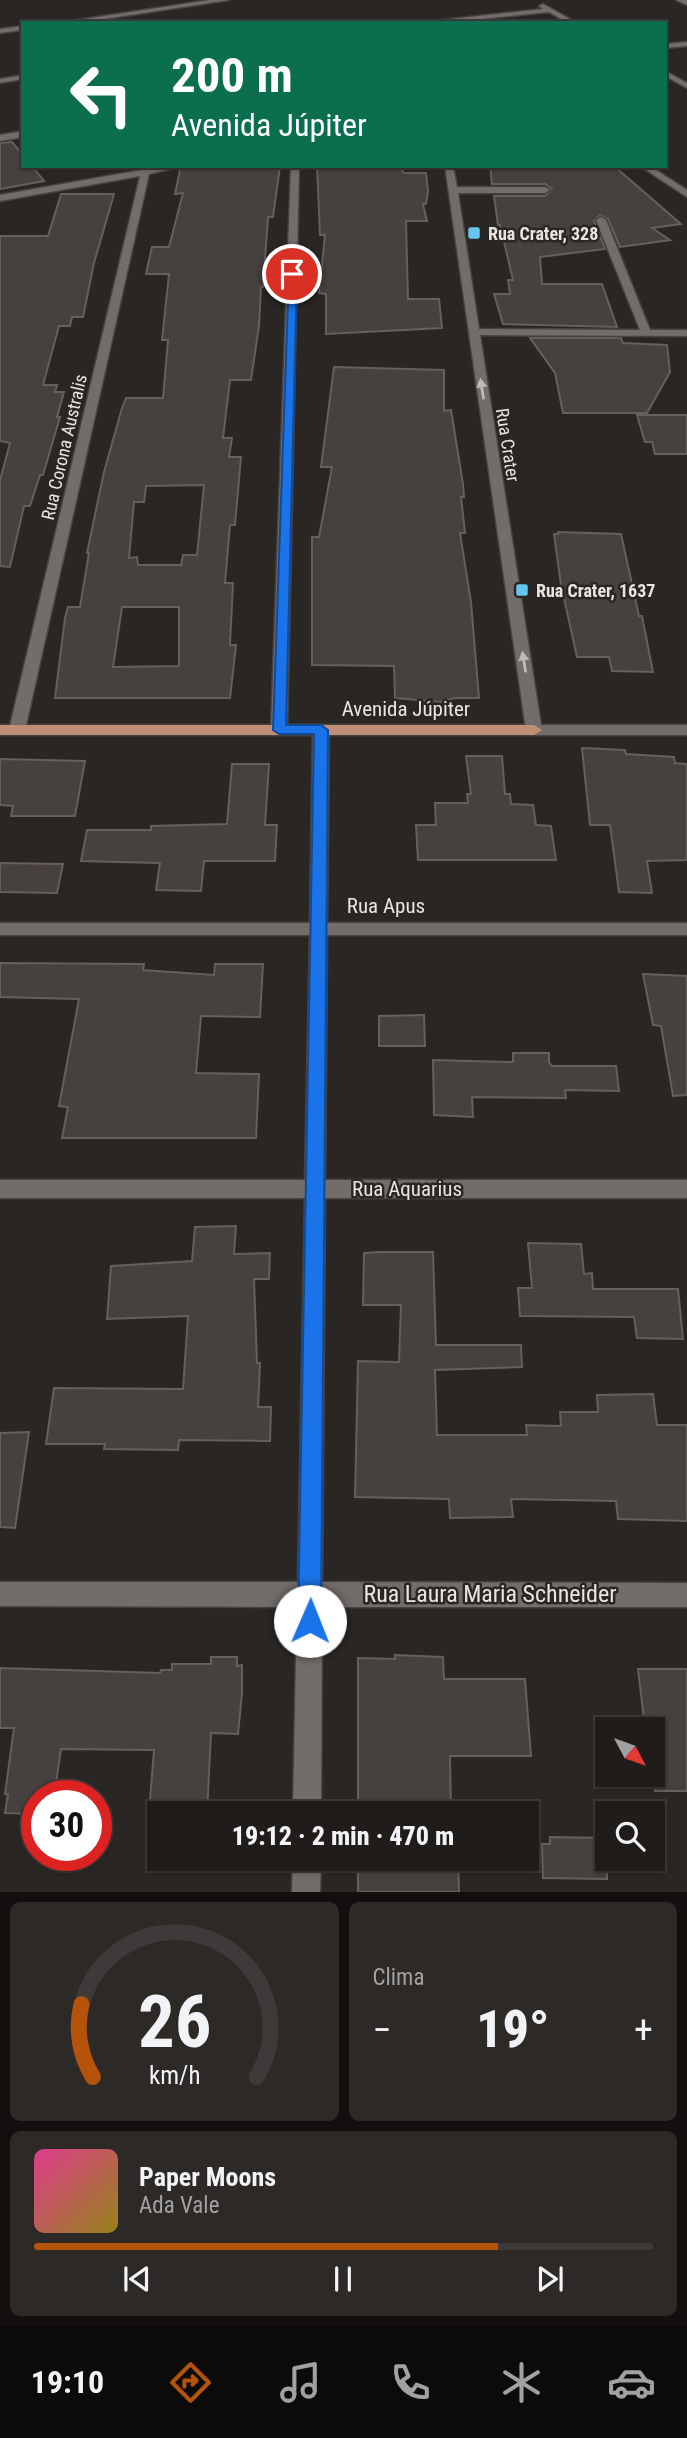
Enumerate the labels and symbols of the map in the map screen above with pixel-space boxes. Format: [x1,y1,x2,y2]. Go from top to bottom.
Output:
place label: Rua Crater, 328 [488,223,598,244]
marker: Rua Crater, 328 [466,225,482,241]
pin [262,244,322,304]
street label: Rua Corona Australis [37,372,91,522]
one-way arrow [476,378,487,400]
street label: Rua Crater [492,407,524,484]
place label: Rua Crater, 1637 [536,580,655,601]
marker: Rua Crater, 1637 [514,582,530,598]
one-way arrow [518,651,529,673]
street label: Avenida Júpiter [342,697,470,721]
street label: Rua Apus [347,894,425,918]
street label: Rua Aquarius [352,1177,462,1201]
street label: Rua Laura Maria Schneider [363,1580,617,1608]
position arrow [273,1584,347,1658]
north arrow [595,1717,665,1787]
speed limit sign: 30 [21,1780,112,1871]

